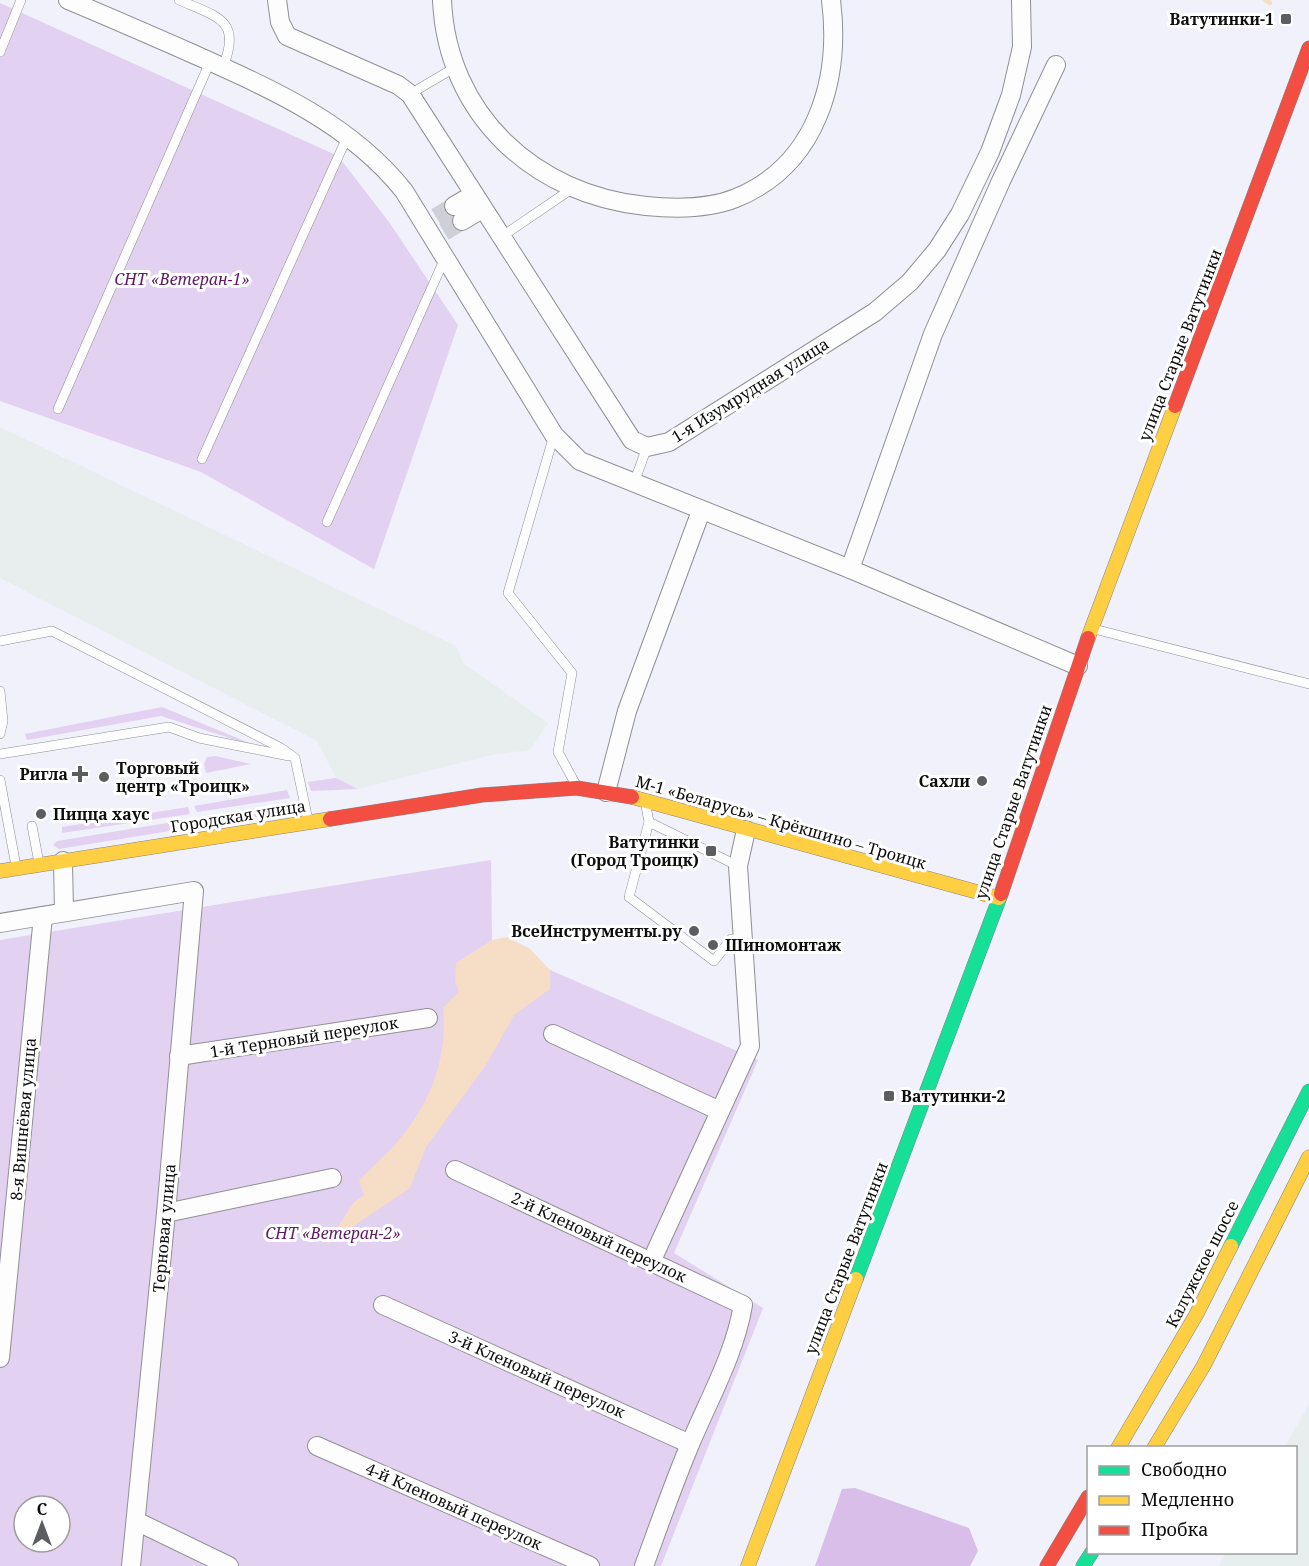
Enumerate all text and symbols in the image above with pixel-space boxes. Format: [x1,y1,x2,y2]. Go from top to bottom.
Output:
place label: Ватутинки-1 [1170,8,1274,30]
marker: Ватутинки-1 [1279,12,1293,26]
street label: улица Старые Ватутинки [1133,245,1227,444]
park label: СНТ «Ветеран-1» [114,268,250,290]
street label: 1-я Изумрудная улица [667,333,833,447]
street label: улица Старые Ватутинки [969,702,1057,902]
place label: Торговый центр «Троицк» [116,757,250,797]
place label: Ригла [19,763,68,785]
marker: Ригла [73,767,87,781]
marker: Торговый центр «Троицк» [97,770,111,784]
street label: М-1 «Беларусь» – Крёкшино – Троицк [633,770,929,874]
place label: Сахли [919,770,970,792]
marker: Сахли [975,774,989,788]
street label: Городская улица [169,794,307,838]
place label: Пицца хаус [53,803,150,825]
marker: Пицца хаус [34,807,48,821]
place label: Ватутинки (Город Троицк) [570,831,699,871]
marker: Ватутинки (Город Троицк) [704,844,718,858]
place label: ВсеИнструменты.ру [511,920,682,942]
marker: ВсеИнструменты.ру [687,924,701,938]
place label: Шиномонтаж [725,934,842,956]
marker: Шиномонтаж [706,938,720,952]
street label: 1-й Терновый переулок [208,1011,400,1063]
street label: 8-я Вишнёвая улица [5,1037,41,1201]
place label: Ватутинки-2 [901,1085,1005,1107]
marker: Ватутинки-2 [882,1089,896,1103]
street label: улица Старые Ватутинки [799,1158,893,1357]
street label: Терновая улица [147,1163,181,1293]
street label: 2-й Кленовый переулок [508,1187,691,1288]
street label: Калужское шоссе [1160,1197,1244,1331]
park label: СНТ «Ветеран-2» [265,1222,401,1244]
street label: 3-й Кленовый переулок [445,1325,629,1423]
legend [1087,1446,1297,1554]
street label: 4-й Кленовый переулок [362,1457,546,1555]
text: Свободно [1141,1457,1227,1481]
text: Медленно [1141,1487,1234,1511]
north arrow [12,1494,72,1554]
text: С [37,1498,47,1520]
text: Пробка [1141,1517,1208,1541]

